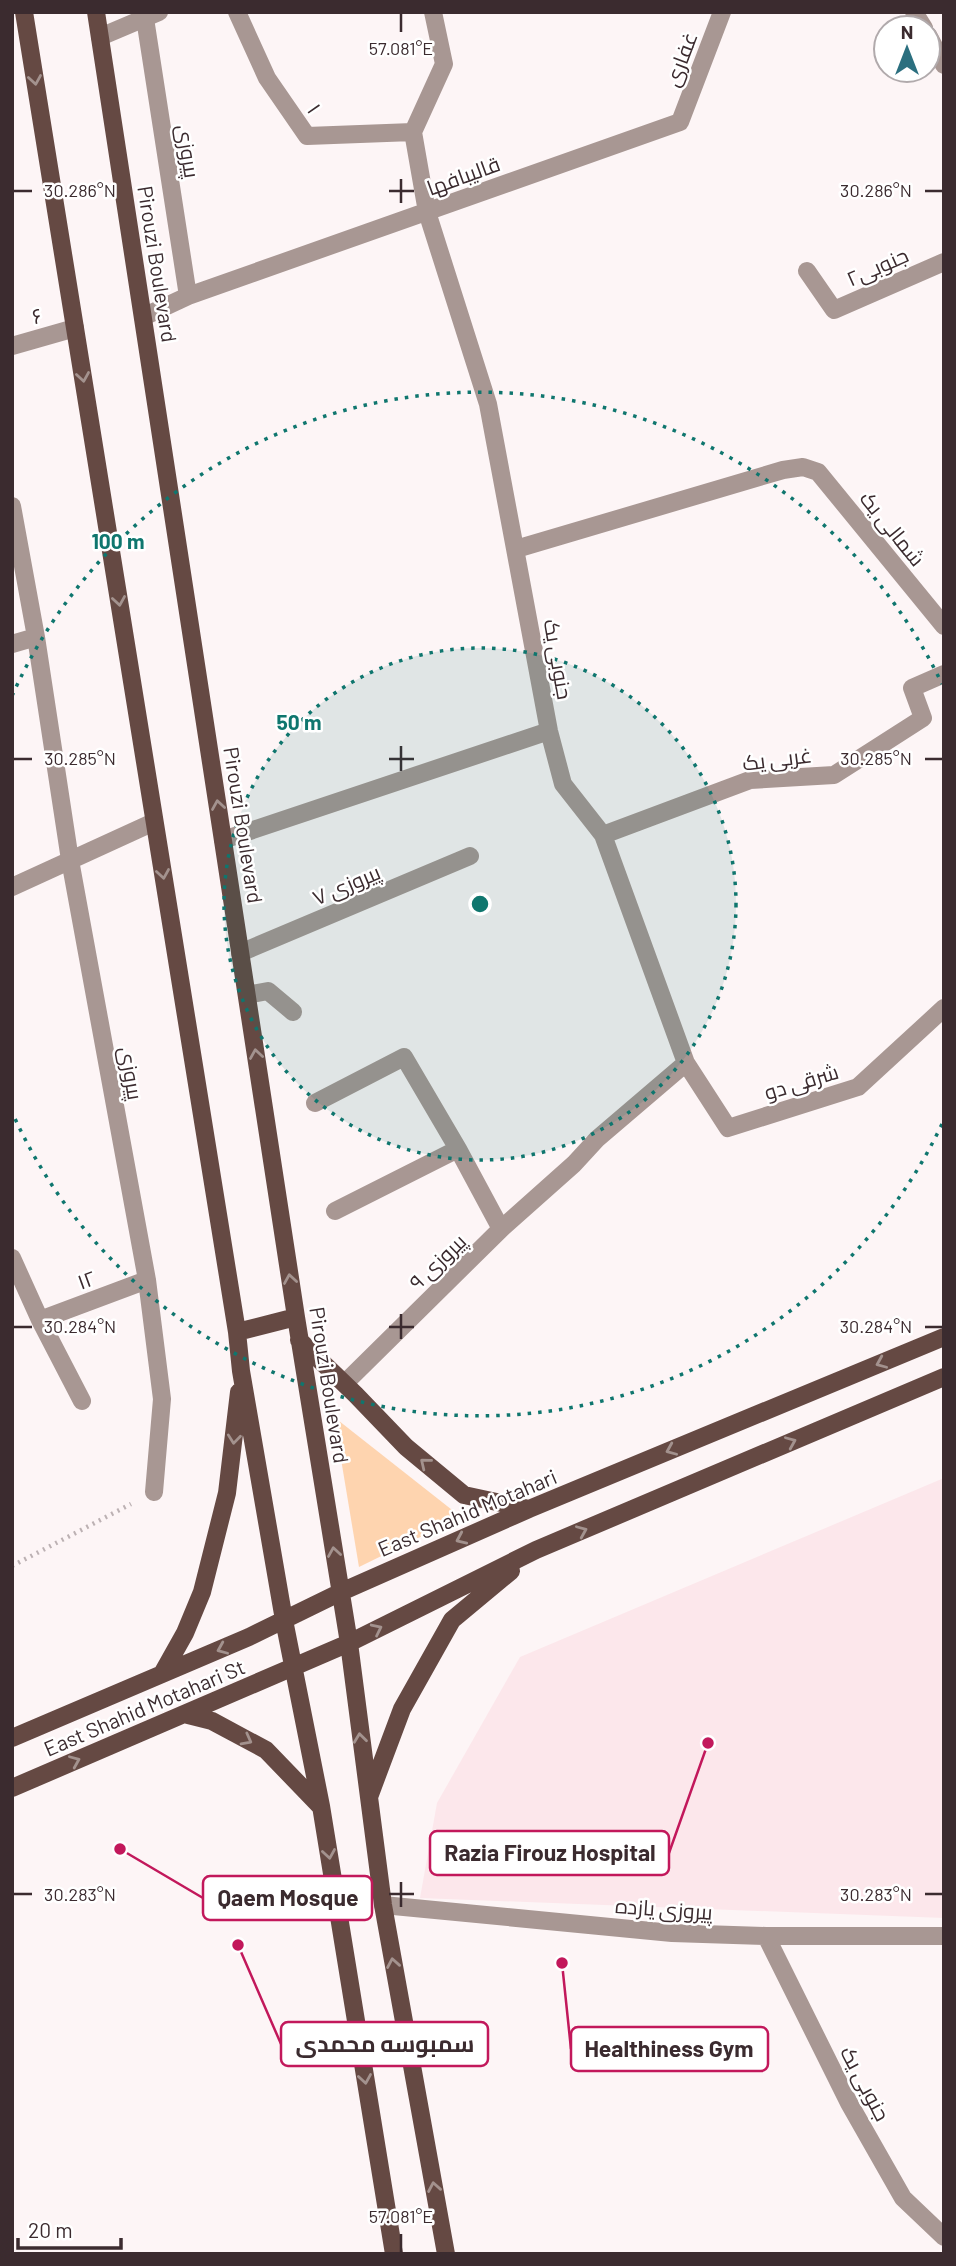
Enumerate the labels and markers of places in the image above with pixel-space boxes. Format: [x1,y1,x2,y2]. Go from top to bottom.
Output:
centre of rings [468,892,492,916]
callout: Razia Firouz Hospital [430,1831,669,1875]
callout: Qaem Mosque [203,1876,372,1920]
callout: سمبوسه محمدی [281,2022,488,2066]
callout: Healthiness Gym [571,2027,768,2071]

